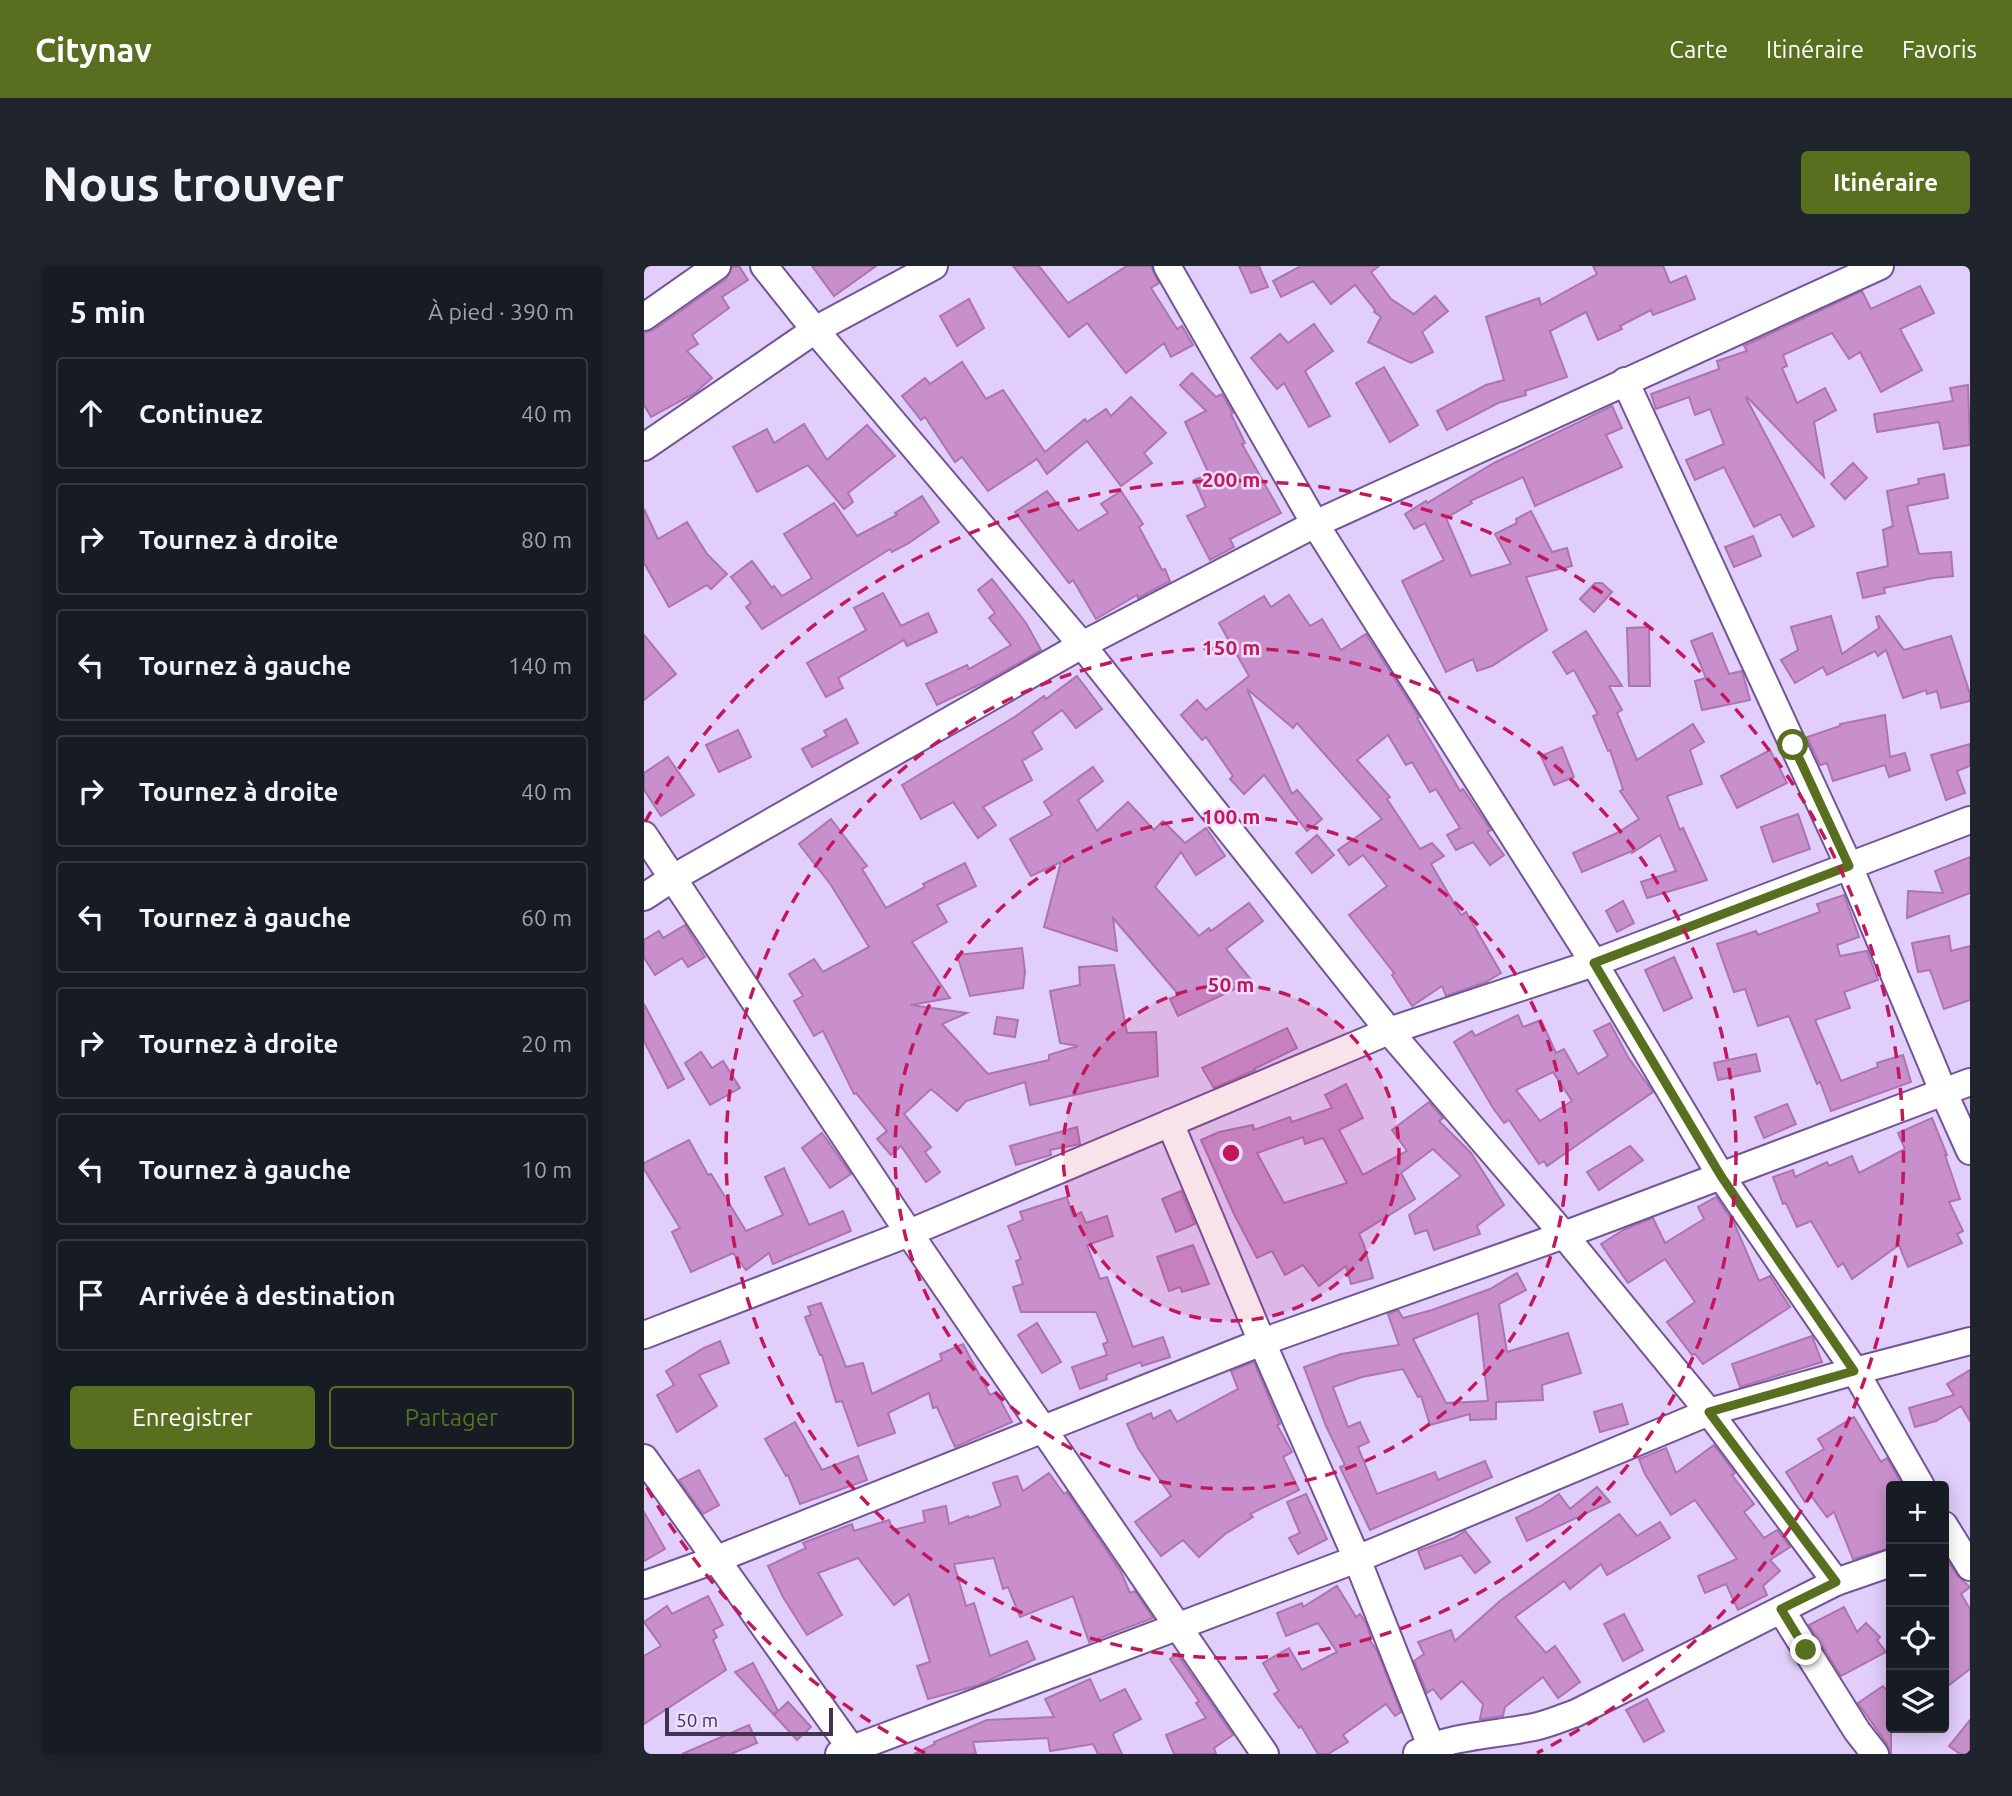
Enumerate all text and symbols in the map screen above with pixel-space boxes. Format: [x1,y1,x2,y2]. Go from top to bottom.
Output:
text: Citynav [35,31,152,68]
text: Carte [1669,36,1728,63]
text: Itinéraire [1766,36,1864,63]
text: Favoris [1902,36,1977,63]
button: Itinéraire [1801,151,1970,214]
text: Nous trouver [42,155,344,210]
text: 5 min [70,295,146,329]
text: À pied · 390 m [428,299,574,324]
icon: ahead [72,394,110,432]
text: Continuez [139,399,263,428]
text: 40 m [521,401,572,426]
text: 200 m [1202,467,1260,491]
icon: right [72,520,110,558]
text: Tournez à droite [139,525,338,554]
text: 80 m [521,527,572,552]
text: 150 m [1202,635,1260,659]
icon: left [72,646,110,684]
text: Tournez à gauche [139,651,351,680]
text: 140 m [508,653,572,678]
route start [1777,729,1808,760]
icon: right [72,772,110,810]
text: Tournez à droite [139,777,338,806]
text: 40 m [521,779,572,804]
text: 100 m [1202,804,1260,828]
icon: left [72,898,110,936]
text: Tournez à gauche [139,903,351,932]
text: 60 m [521,905,572,930]
text: 50 m [1208,972,1254,996]
icon: right [72,1024,110,1062]
text: Tournez à droite [139,1029,338,1058]
text: 20 m [521,1031,572,1056]
centre of rings [1219,1141,1243,1165]
icon: left [72,1150,110,1188]
text: Tournez à gauche [139,1155,351,1184]
text: 10 m [521,1157,572,1182]
icon: arrive [72,1276,110,1314]
text: Arrivée à destination [139,1281,395,1310]
button: Enregistrer [70,1386,315,1449]
button: Partager [329,1386,574,1449]
map controls [1886,1481,1949,1733]
button: + [1886,1481,1949,1544]
button: − [1886,1544,1949,1607]
button: locate [1886,1607,1949,1670]
route end [1790,1634,1821,1665]
button: layers [1886,1670,1949,1733]
scale bar [665,1705,833,1737]
text: 50 m [676,1709,718,1731]

